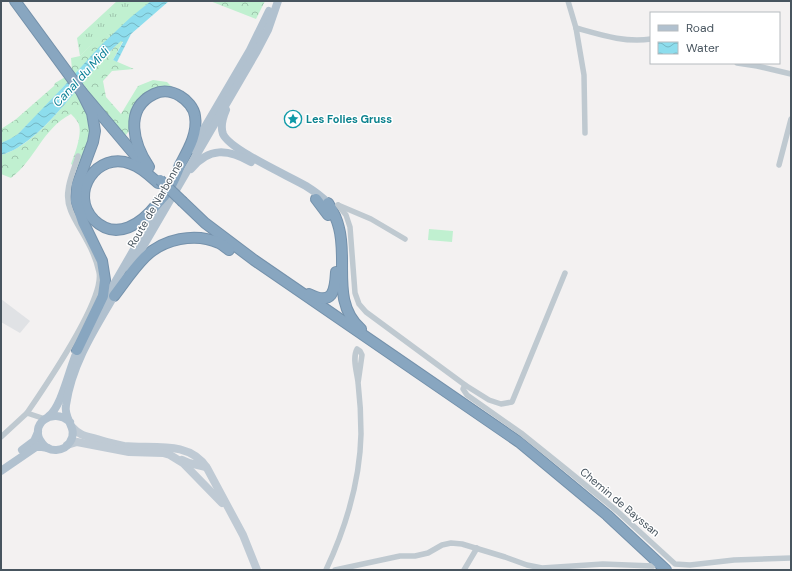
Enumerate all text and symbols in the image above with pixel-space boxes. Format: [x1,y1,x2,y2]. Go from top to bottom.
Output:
legend [650,12,780,64]
text: Road [686,20,714,36]
text: Water [686,40,720,56]
water label: Canal du Midi [49,43,114,110]
place icon: Les Folies Gruss [283,109,303,129]
place label: Les Folies Gruss [306,112,392,126]
street label: Route de Narbonne [124,158,186,250]
street label: Chemin de Bayssan [577,465,663,539]

